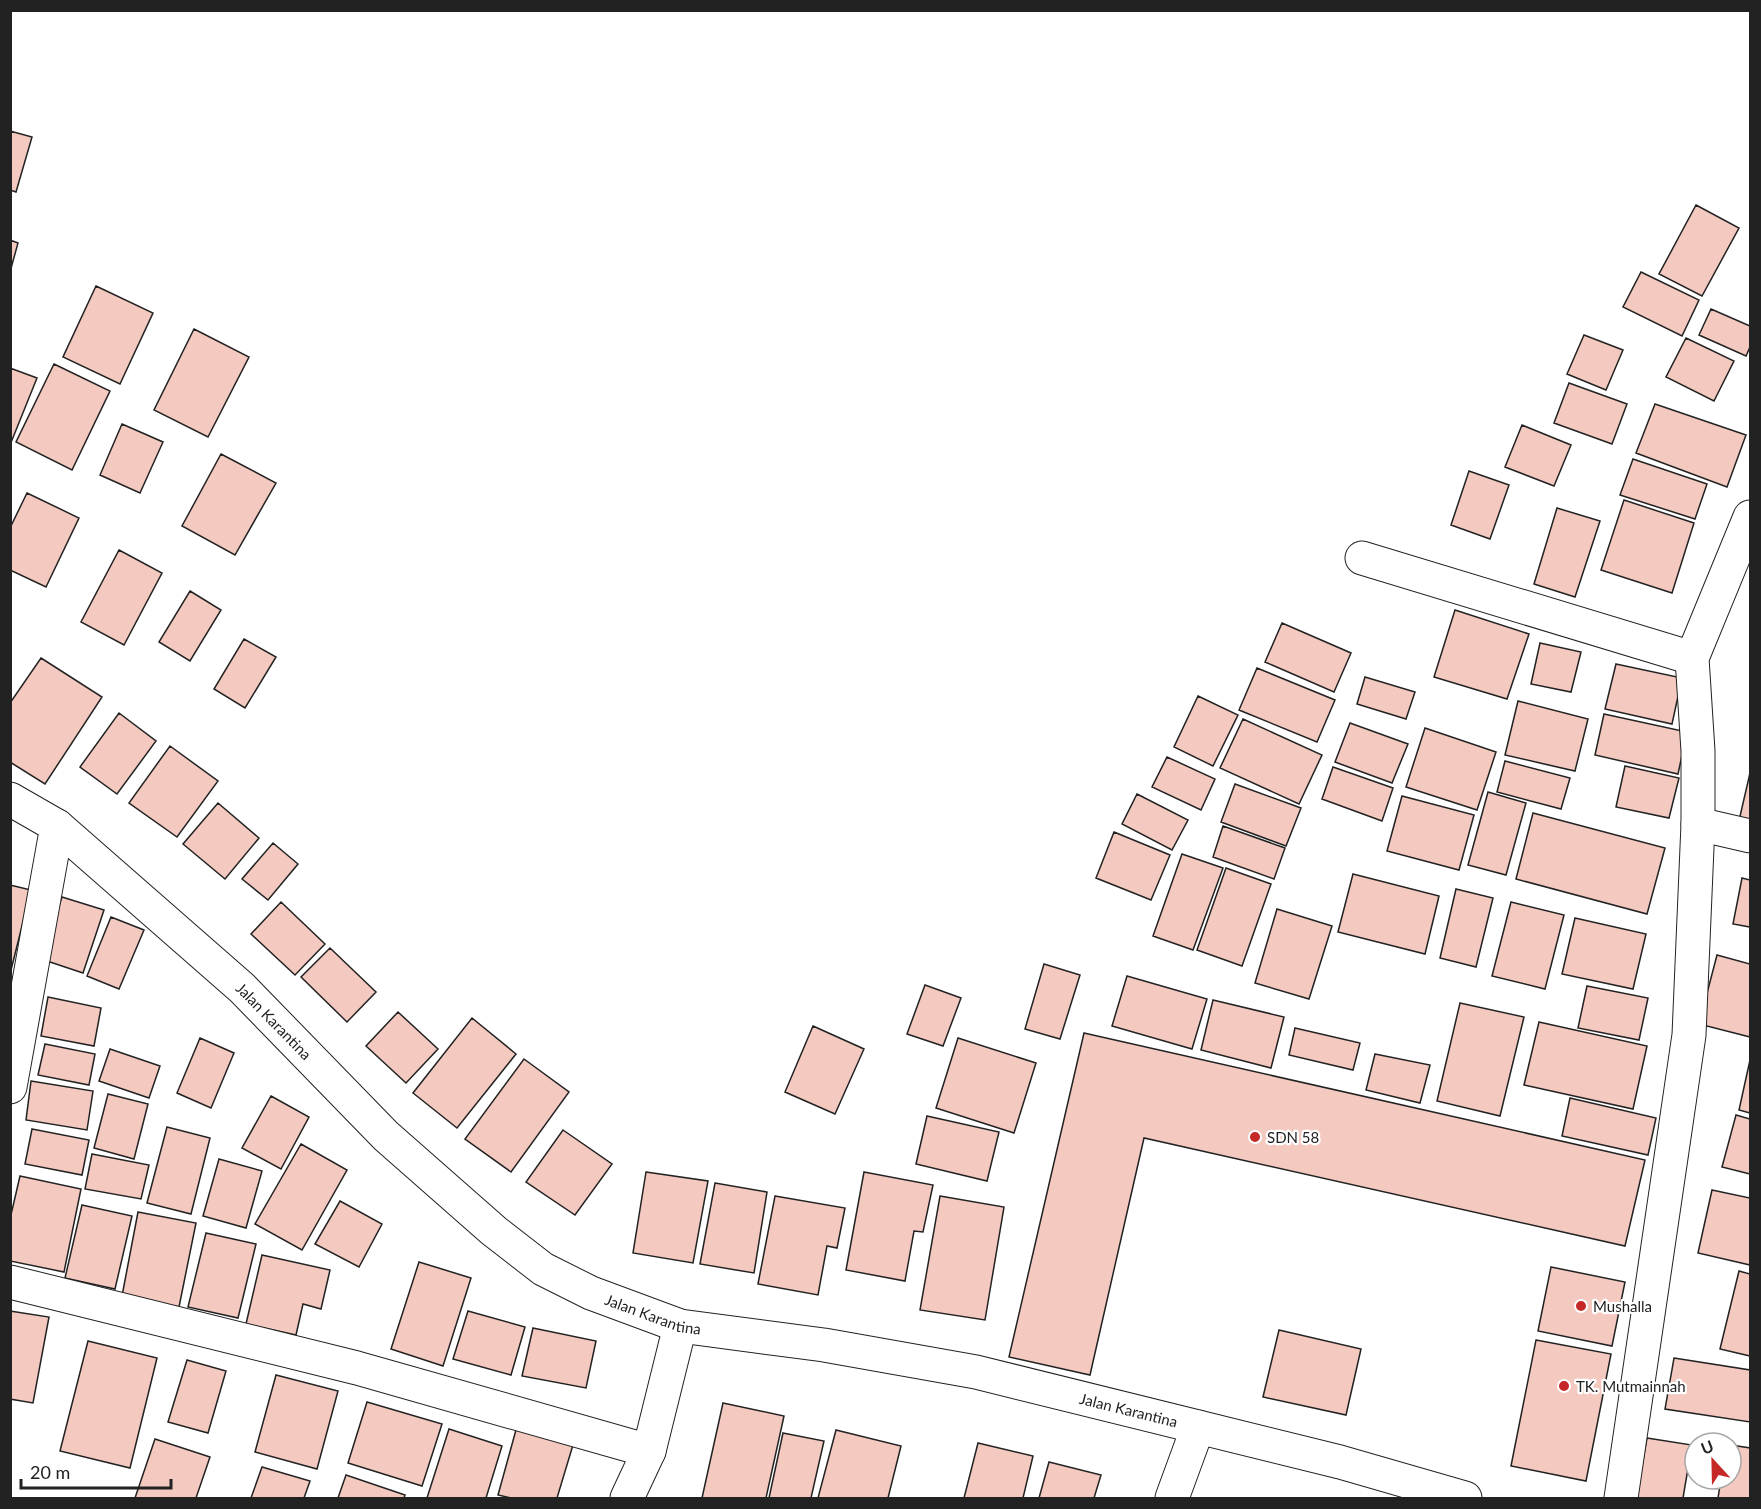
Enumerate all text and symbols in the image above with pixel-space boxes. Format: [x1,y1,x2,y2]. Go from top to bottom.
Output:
street label: Jalan Karantina [233,978,315,1063]
place label: SDN 58 [1267,1128,1319,1146]
marker: SDN 58 [1248,1130,1262,1144]
street label: Jalan Karantina [603,1290,702,1338]
place label: Mushalla [1593,1297,1652,1315]
marker: Mushalla [1574,1299,1588,1313]
place label: TK. Mutmainnah [1576,1377,1686,1395]
marker: TK. Mutmainnah [1557,1379,1571,1393]
street label: Jalan Karantina [1078,1389,1180,1431]
north arrow [1683,1431,1743,1491]
text: U [1698,1436,1716,1458]
scale bar [21,1452,171,1490]
text: 20 m [30,1461,70,1483]

